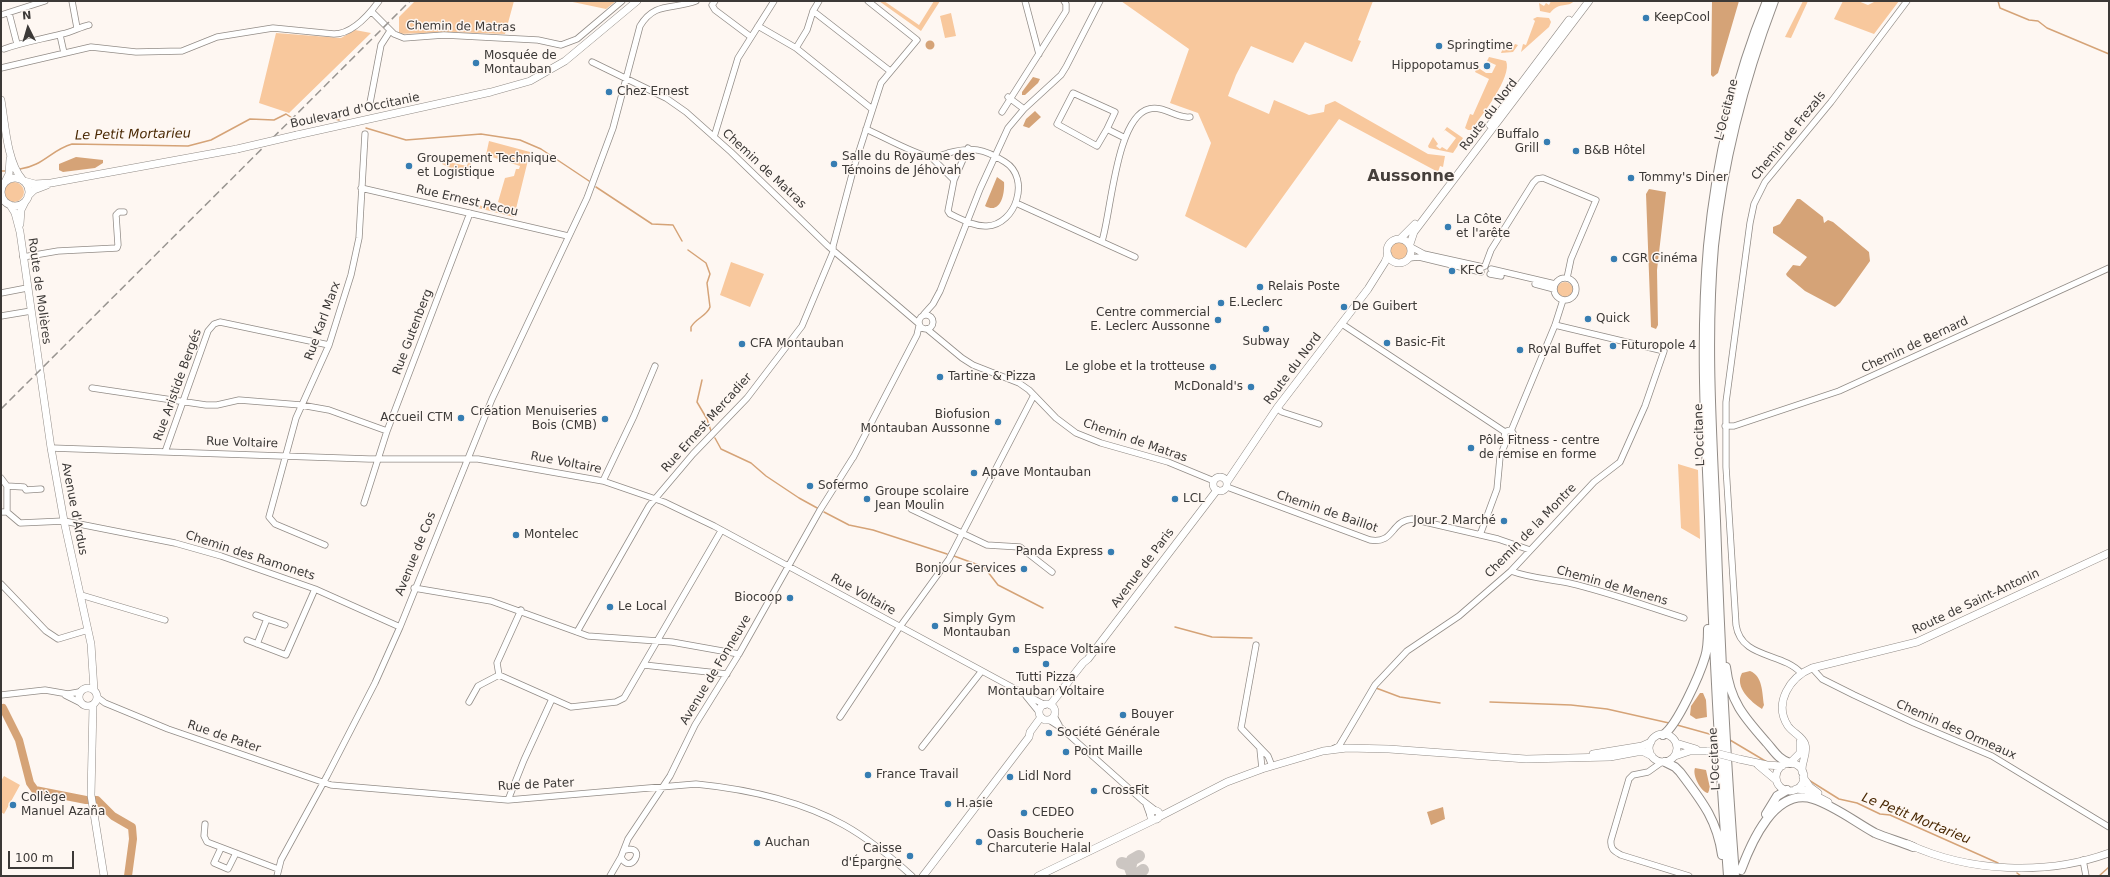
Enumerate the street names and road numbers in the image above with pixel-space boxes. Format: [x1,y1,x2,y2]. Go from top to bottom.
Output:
street label: Chemin de Matras [406,19,516,35]
street label: Route du Nord [1457,76,1521,154]
street label: L'Occitane [1712,78,1742,142]
street label: Chemin de Frezals [1749,89,1829,183]
street label: Boulevard d'Occitanie [289,90,421,132]
street label: Chemin de Matras [719,126,809,212]
street label: Rue Ernest Pecou [415,182,519,220]
street label: Route de Molières [24,237,54,345]
street label: Rue Karl Marx [302,279,344,363]
street label: Rue Gutenberg [390,287,436,377]
street label: Chemin de Bernard [1859,314,1971,376]
street label: Rue Aristide Bergés [151,327,205,443]
street label: Route du Nord [1261,330,1325,408]
street label: Rue Ernest Mercadier [659,371,755,475]
street label: L'Occitane [1692,403,1708,467]
street label: Chemin de Matras [1081,416,1189,466]
street label: Rue Voltaire [206,435,278,451]
street label: Rue Voltaire [529,449,603,477]
street label: Avenue d'Ardus [58,462,90,556]
street label: Chemin de la Montre [1482,481,1580,581]
street label: Chemin de Baillot [1274,488,1380,536]
street label: Avenue de Cos [393,510,439,598]
street label: Avenue de Paris [1108,525,1178,611]
street label: Chemin des Ramonets [183,528,317,584]
street label: Chemin de Menens [1555,563,1669,609]
street label: Route de Saint-Antonin [1910,566,2042,638]
street label: Rue Voltaire [828,571,898,619]
street label: Avenue de Fonneuve [677,612,755,728]
street label: Chemin des Ormeaux [1894,697,2018,763]
street label: Rue de Pater [185,718,263,756]
street label: L'Occitane [1706,727,1724,791]
street label: Rue de Pater [497,776,575,794]

